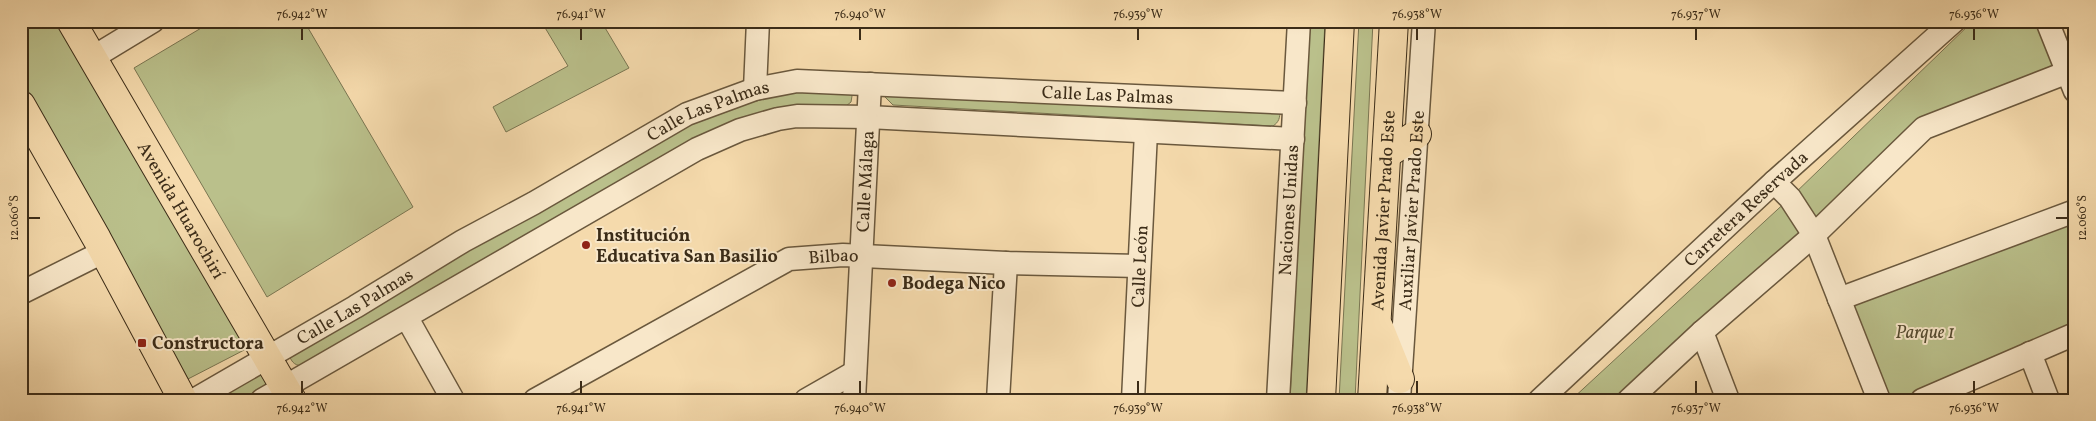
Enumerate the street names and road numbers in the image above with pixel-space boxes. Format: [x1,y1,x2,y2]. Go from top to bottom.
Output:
street label: Calle Las Palmas [643,76,772,149]
street label: Calle Las Palmas [1041,81,1174,112]
street label: Avenida Javier Prado Este [1366,109,1403,311]
street label: Auxiliar Javier Prado Este [1394,110,1432,312]
street label: Calle Málaga [852,130,882,233]
street label: Avenida Huarochirí [130,138,230,285]
street label: Naciones Unidas [1274,144,1306,277]
street label: Carretera Reservada [1679,146,1814,274]
street label: Calle León [1127,224,1155,308]
street label: Bilbao [807,244,859,272]
street label: Calle Las Palmas [293,263,418,352]

